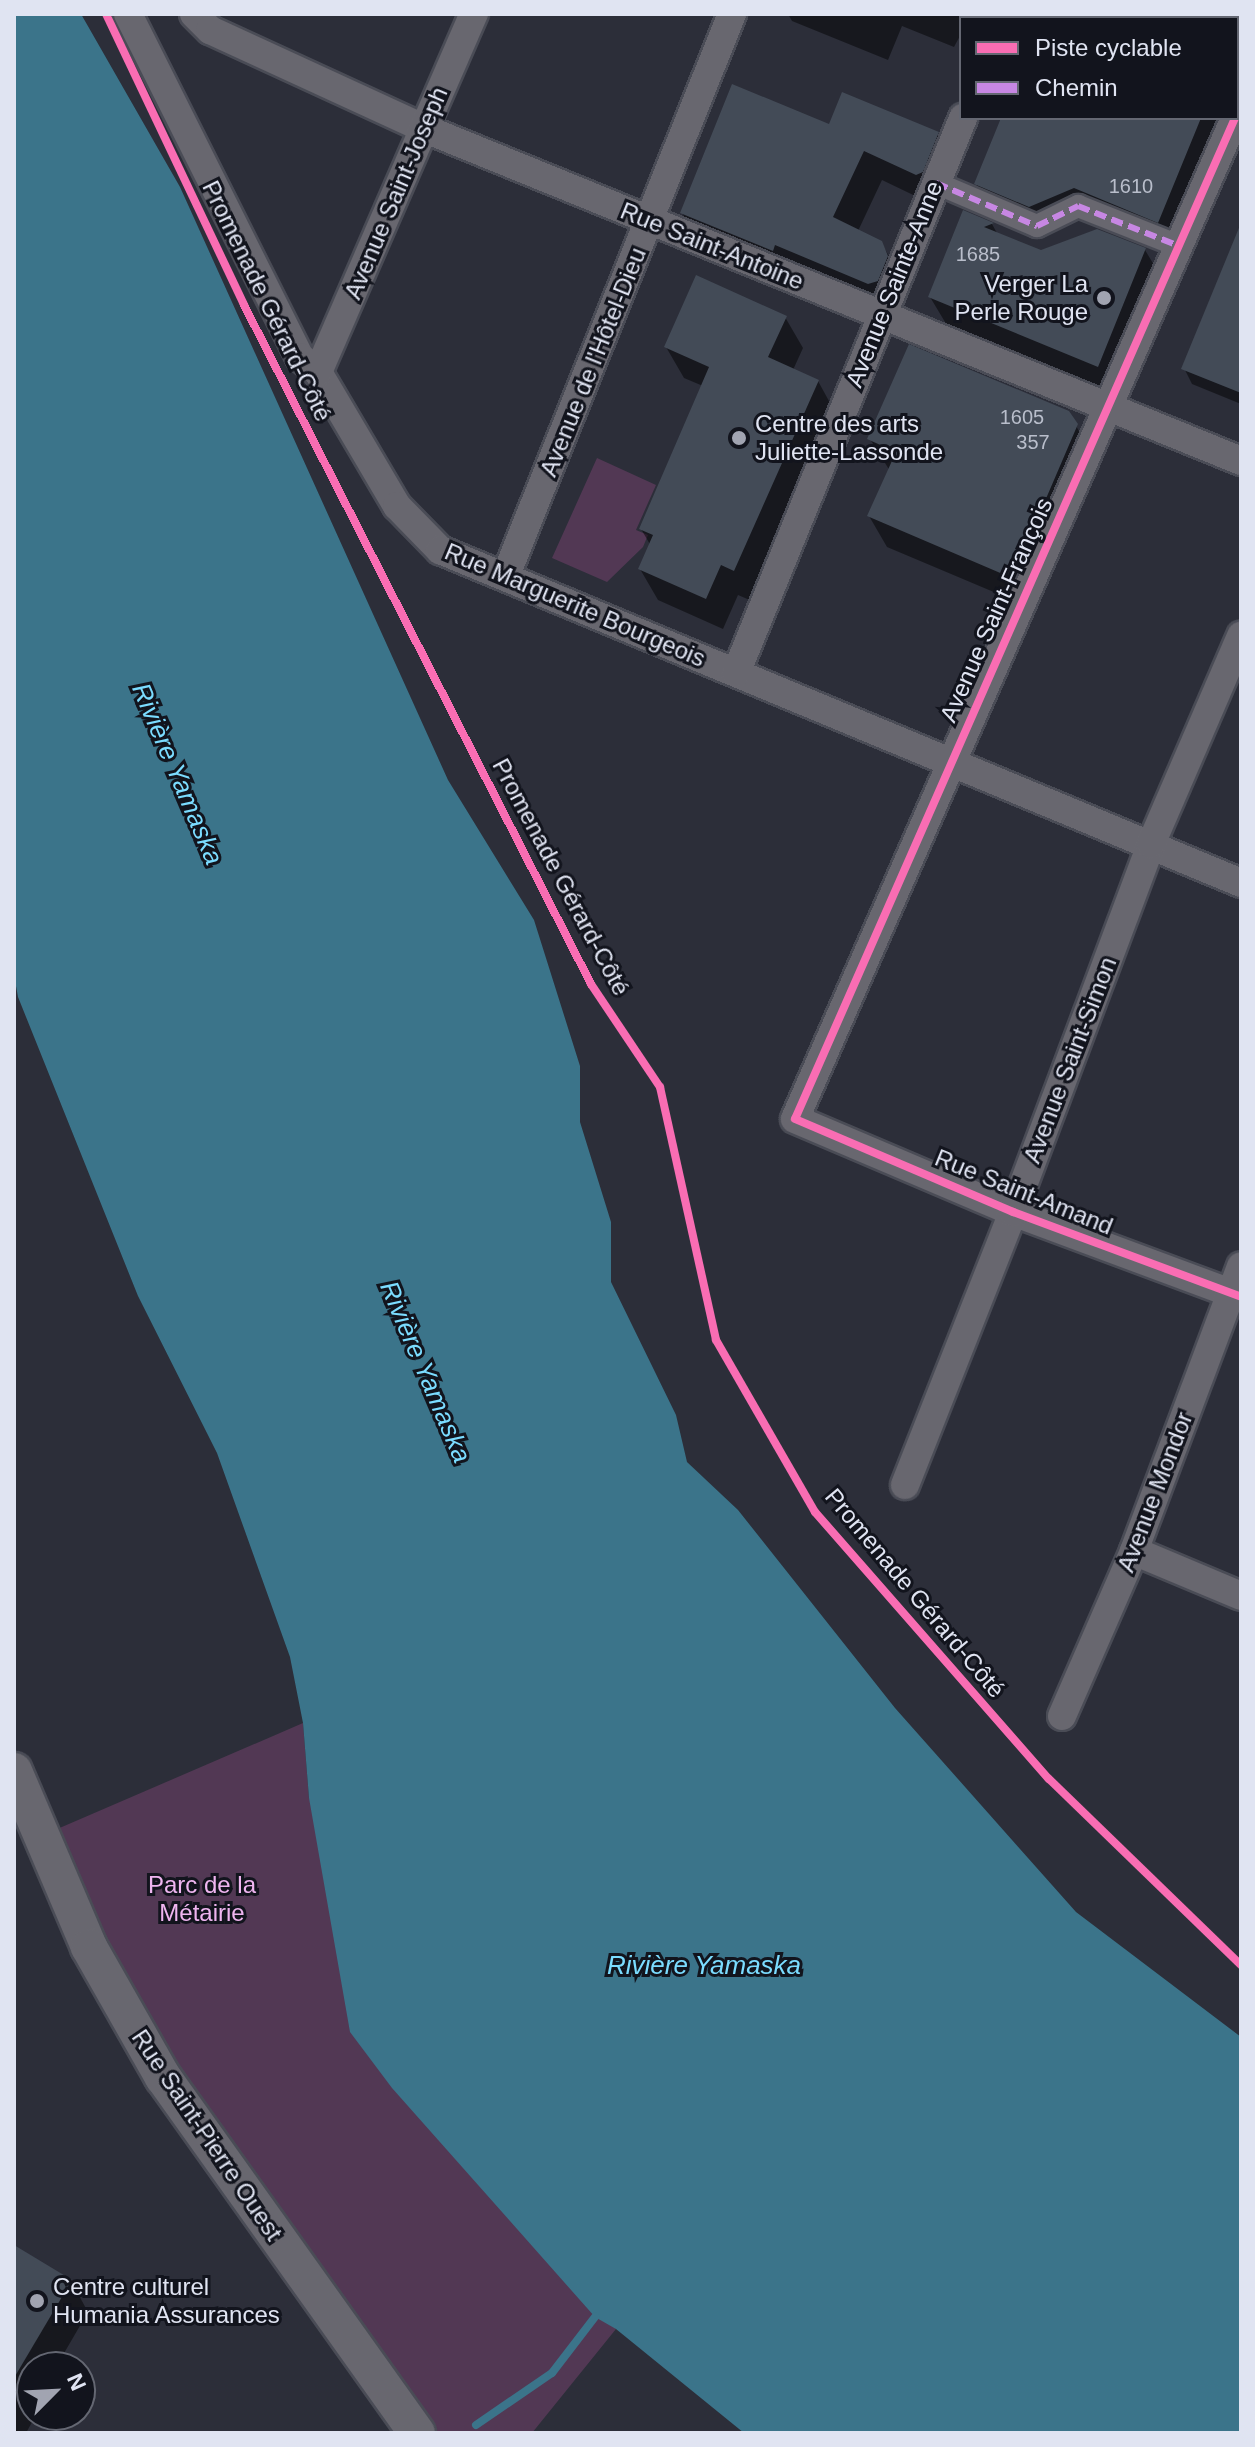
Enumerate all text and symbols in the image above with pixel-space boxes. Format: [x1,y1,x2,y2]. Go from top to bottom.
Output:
legend [959,16,1239,120]
text: Piste cyclable [1035,34,1182,61]
text: Chemin [1035,74,1118,101]
street label: Avenue Saint-Joseph [338,83,454,303]
house number: 1610 [1109,174,1153,198]
street label: Promenade Gérard-Côté [196,176,338,426]
street label: Avenue Sainte-Anne [839,177,949,391]
street label: Rue Saint-Antoine [616,196,808,296]
house number: 1685 [956,242,1000,266]
street label: Avenue de l'Hôtel-Dieu [534,243,652,481]
place label: Verger La Perle Rouge [955,270,1088,326]
marker: Verger La Perle Rouge [1095,289,1113,307]
house number: 1605 [1000,405,1044,429]
place label: Centre des arts Juliette-Lassonde [755,410,943,466]
marker: Centre des arts Juliette-Lassonde [730,429,748,447]
house number: 357 [1016,430,1050,454]
street label: Avenue Saint-François [934,493,1058,727]
street label: Rue Marguerite Bourgeois [440,537,710,673]
water label: Rivière Yamaska [125,678,229,870]
street label: Promenade Gérard-Côté [486,754,636,1000]
street label: Avenue Saint-Simon [1017,953,1123,1167]
street label: Rue Saint-Amand [931,1143,1117,1241]
water label: Rivière Yamaska [373,1276,477,1468]
street label: Avenue Mondor [1111,1408,1199,1576]
street label: Promenade Gérard-Côté [819,1483,1011,1703]
park label: Parc de la Métairie [148,1871,256,1927]
water label: Rivière Yamaska [607,1950,801,1982]
street label: Rue Saint-Pierre Ouest [126,2024,288,2246]
place label: Centre culturel Humania Assurances [53,2273,281,2329]
marker: Centre culturel Humania Assurances [28,2292,46,2310]
north arrow [16,2351,96,2431]
text: N [62,2369,91,2394]

